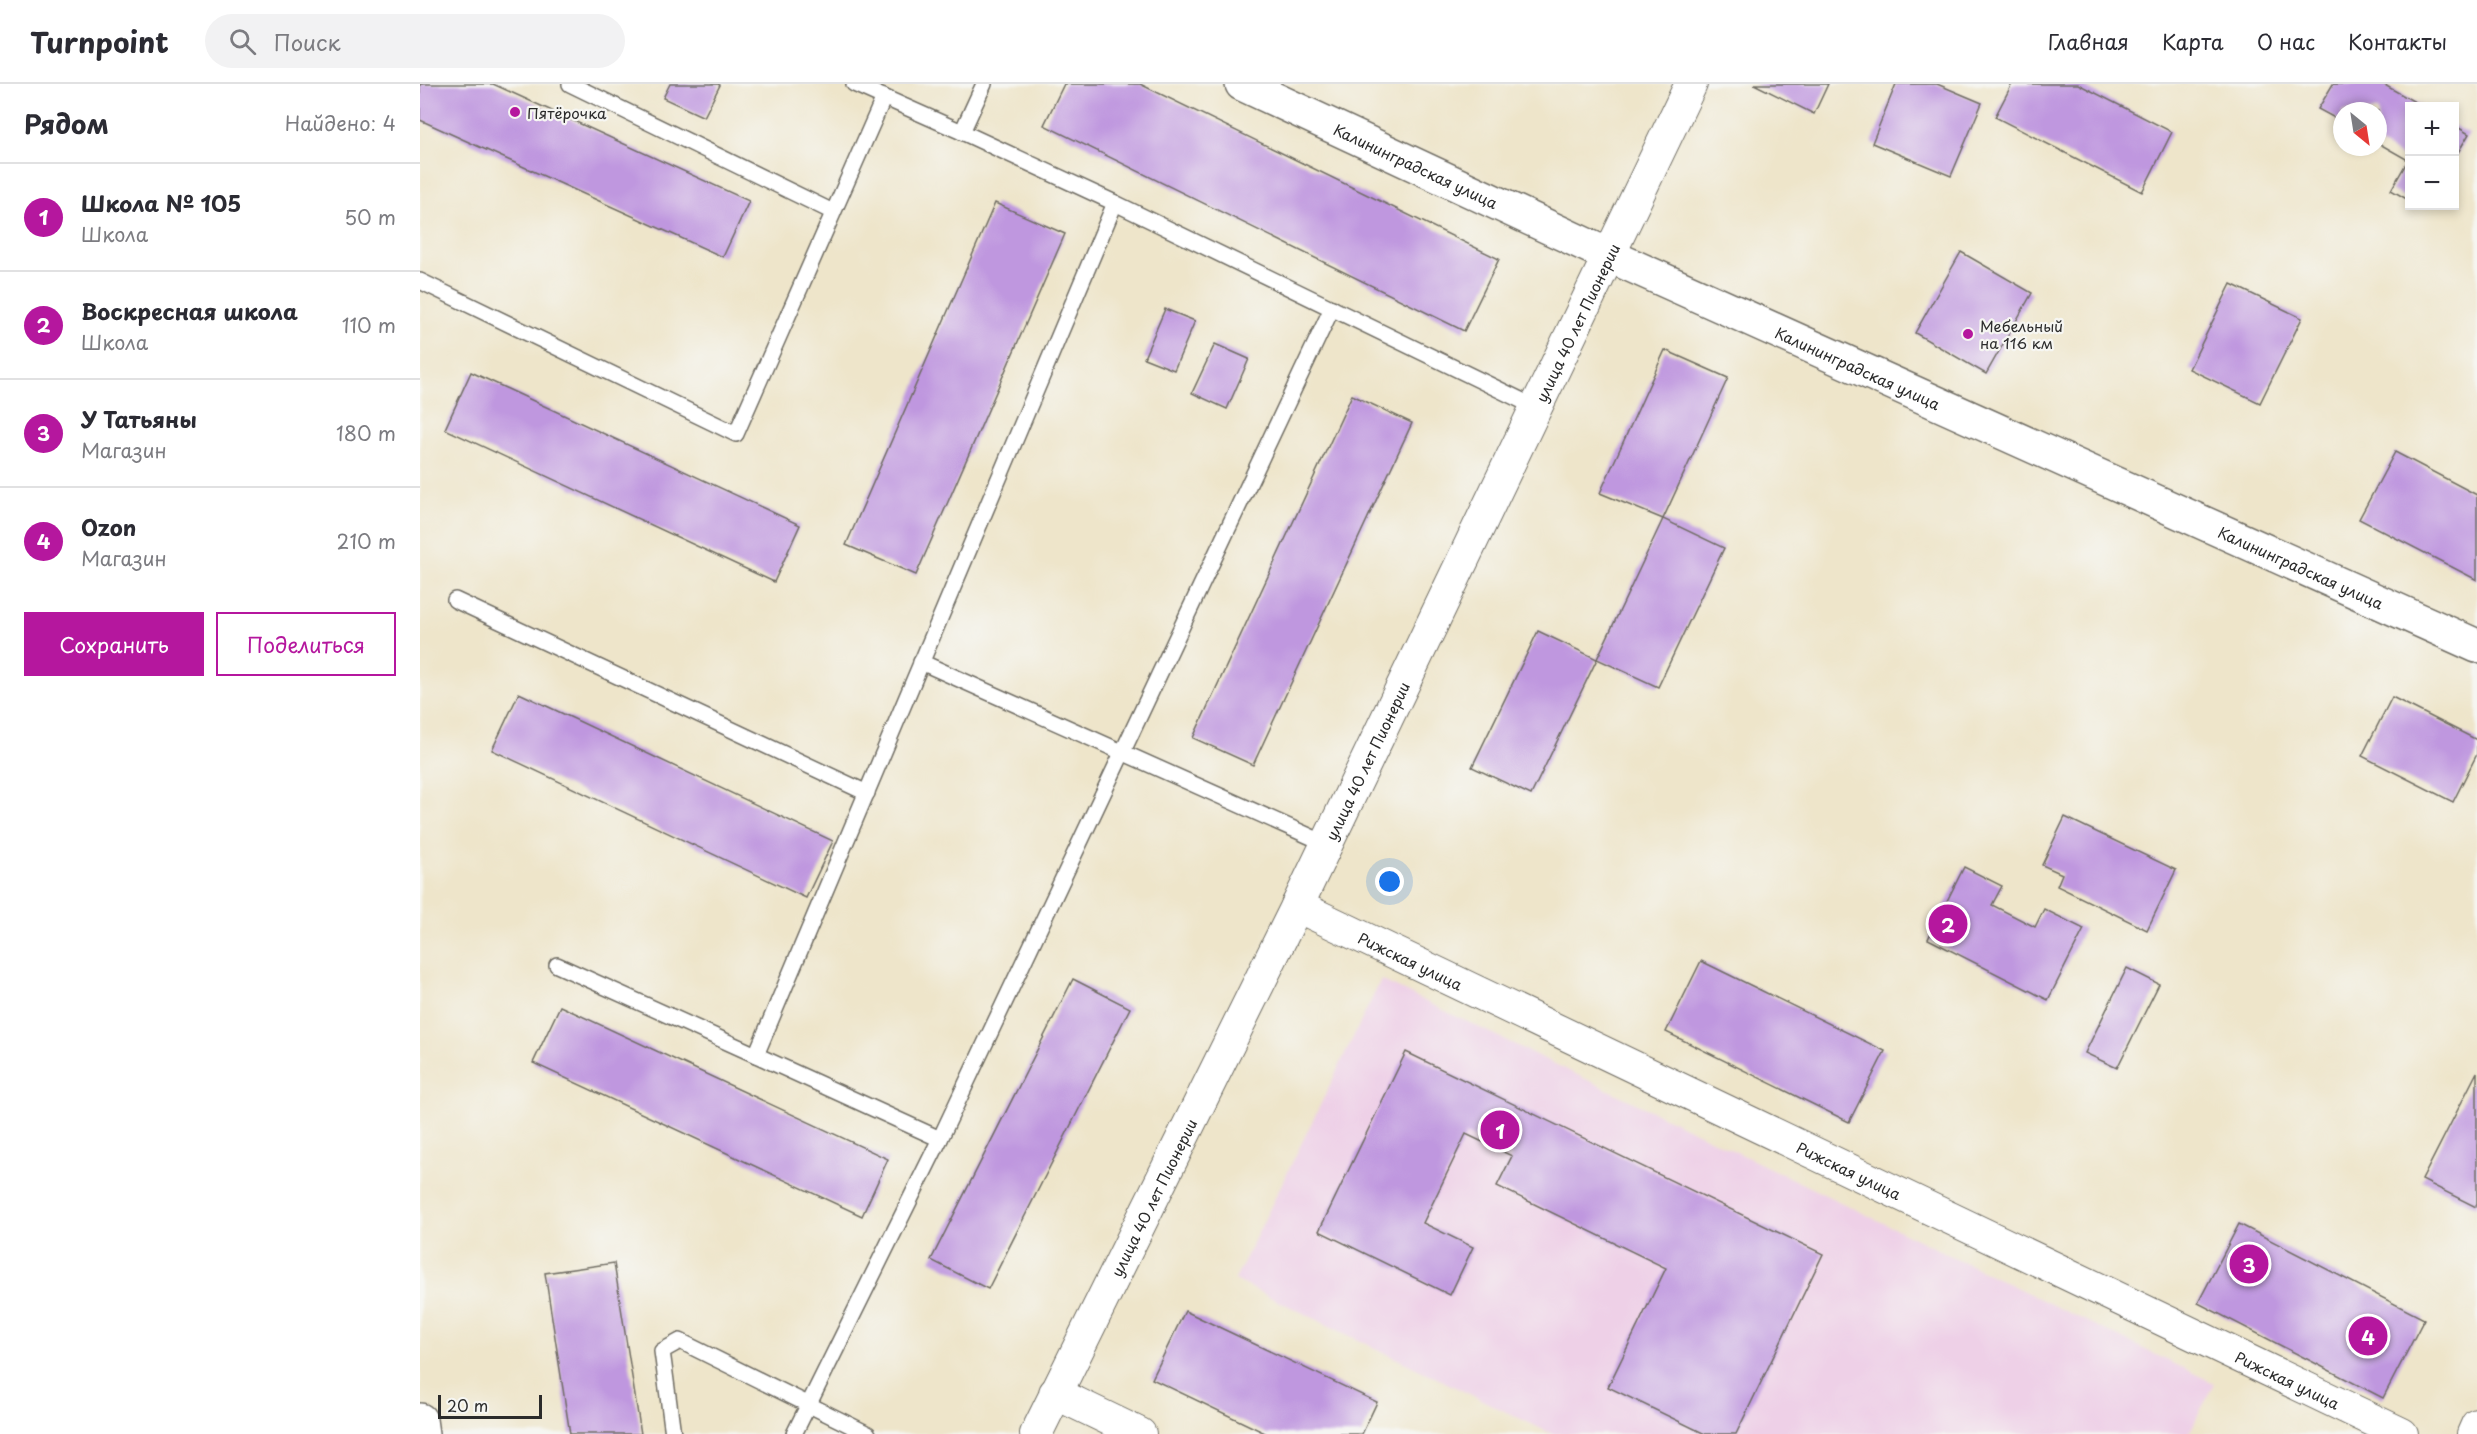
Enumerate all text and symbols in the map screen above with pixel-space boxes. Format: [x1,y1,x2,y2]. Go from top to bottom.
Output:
search box [205,14,625,68]
text: Turnpoint [30,20,169,63]
icon: search [226,25,259,58]
text: Поиск [274,25,341,58]
text: Главная [2048,25,2129,57]
text: Карта [2162,25,2224,57]
text: О нас [2257,25,2315,57]
text: Контакты [2348,25,2447,57]
place label: Пятёрочка [527,101,607,124]
north arrow [2333,102,2387,156]
map controls [2405,102,2459,210]
button: + [2405,102,2459,156]
text: Рядом [24,104,109,143]
marker: Пятёрочка [508,105,522,119]
text: Найдено: 4 [285,108,396,138]
street label: Калининградская улица [1330,117,1502,214]
button: − [2405,156,2459,210]
text: Школа № 105 [81,186,241,219]
text: 1 [39,202,48,232]
text: 50 m [344,202,396,232]
text: Школа [81,219,148,249]
street label: улица 40 лет Пионерии [1529,239,1625,406]
text: Воскресная школа [81,294,298,327]
text: 2 [36,310,51,340]
text: 110 m [342,310,396,340]
place label: Мебельный на 116 км [1980,314,2063,354]
street label: Калининградская улица [1772,320,1945,415]
text: Школа [81,327,148,357]
marker: Мебельный на 116 км [1961,327,1975,341]
text: У Татьяны [81,402,197,435]
text: 3 [37,418,50,448]
text: 180 m [336,418,396,448]
text: Магазин [81,435,167,465]
text: Ozon [81,510,136,543]
street label: Калининградская улица [2215,520,2388,614]
text: 4 [37,526,50,556]
text: 210 m [337,526,396,556]
text: Магазин [81,543,167,573]
button: Сохранить [24,612,204,676]
button: Поделиться [216,612,396,676]
street label: улица 40 лет Пионерии [1319,678,1414,844]
your location [1375,867,1404,896]
pin: 2 [1928,902,1967,946]
street label: Рижская улица [1355,926,1467,995]
pin: 1 [1480,1108,1520,1152]
street label: улица 40 лет Пионерии [1104,1114,1202,1280]
street label: Рижская улица [1793,1135,1906,1205]
pin: 3 [2230,1242,2268,1286]
pin: 4 [2348,1314,2388,1358]
street label: Рижская улица [2232,1345,2344,1414]
scale bar [438,1392,542,1420]
text: 20 m [447,1393,488,1417]

